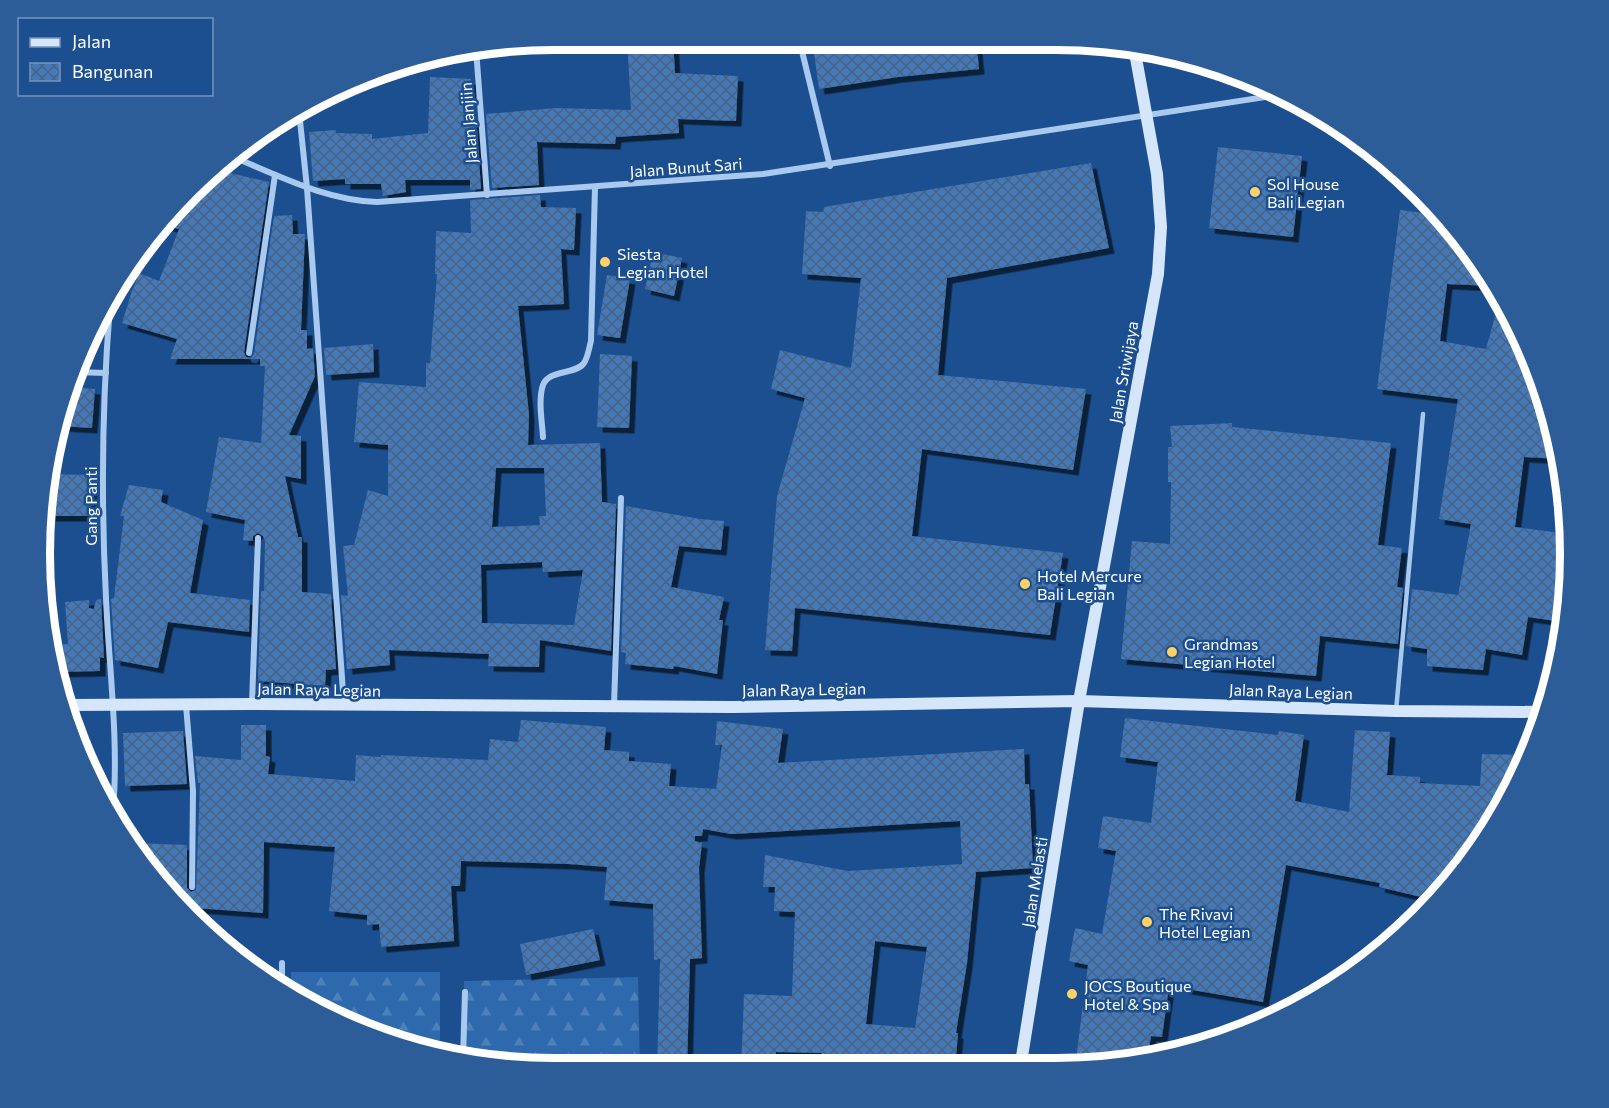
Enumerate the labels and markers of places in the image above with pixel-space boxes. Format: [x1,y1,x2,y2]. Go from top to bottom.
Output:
place label: Sol House Bali Legian [1267,174,1345,211]
marker: Sol House Bali Legian [1248,185,1262,199]
place label: Siesta Legian Hotel [617,244,708,281]
marker: Siesta Legian Hotel [598,255,612,269]
place label: Hotel Mercure Bali Legian [1037,566,1142,603]
marker: Hotel Mercure Bali Legian [1018,577,1032,591]
place label: Grandmas Legian Hotel [1184,634,1275,671]
marker: Grandmas Legian Hotel [1165,645,1179,659]
place label: The Rivavi Hotel Legian [1159,904,1250,941]
marker: The Rivavi Hotel Legian [1140,915,1154,929]
place label: JOCS Boutique Hotel & Spa [1084,976,1191,1013]
marker: JOCS Boutique Hotel & Spa [1065,987,1079,1001]

